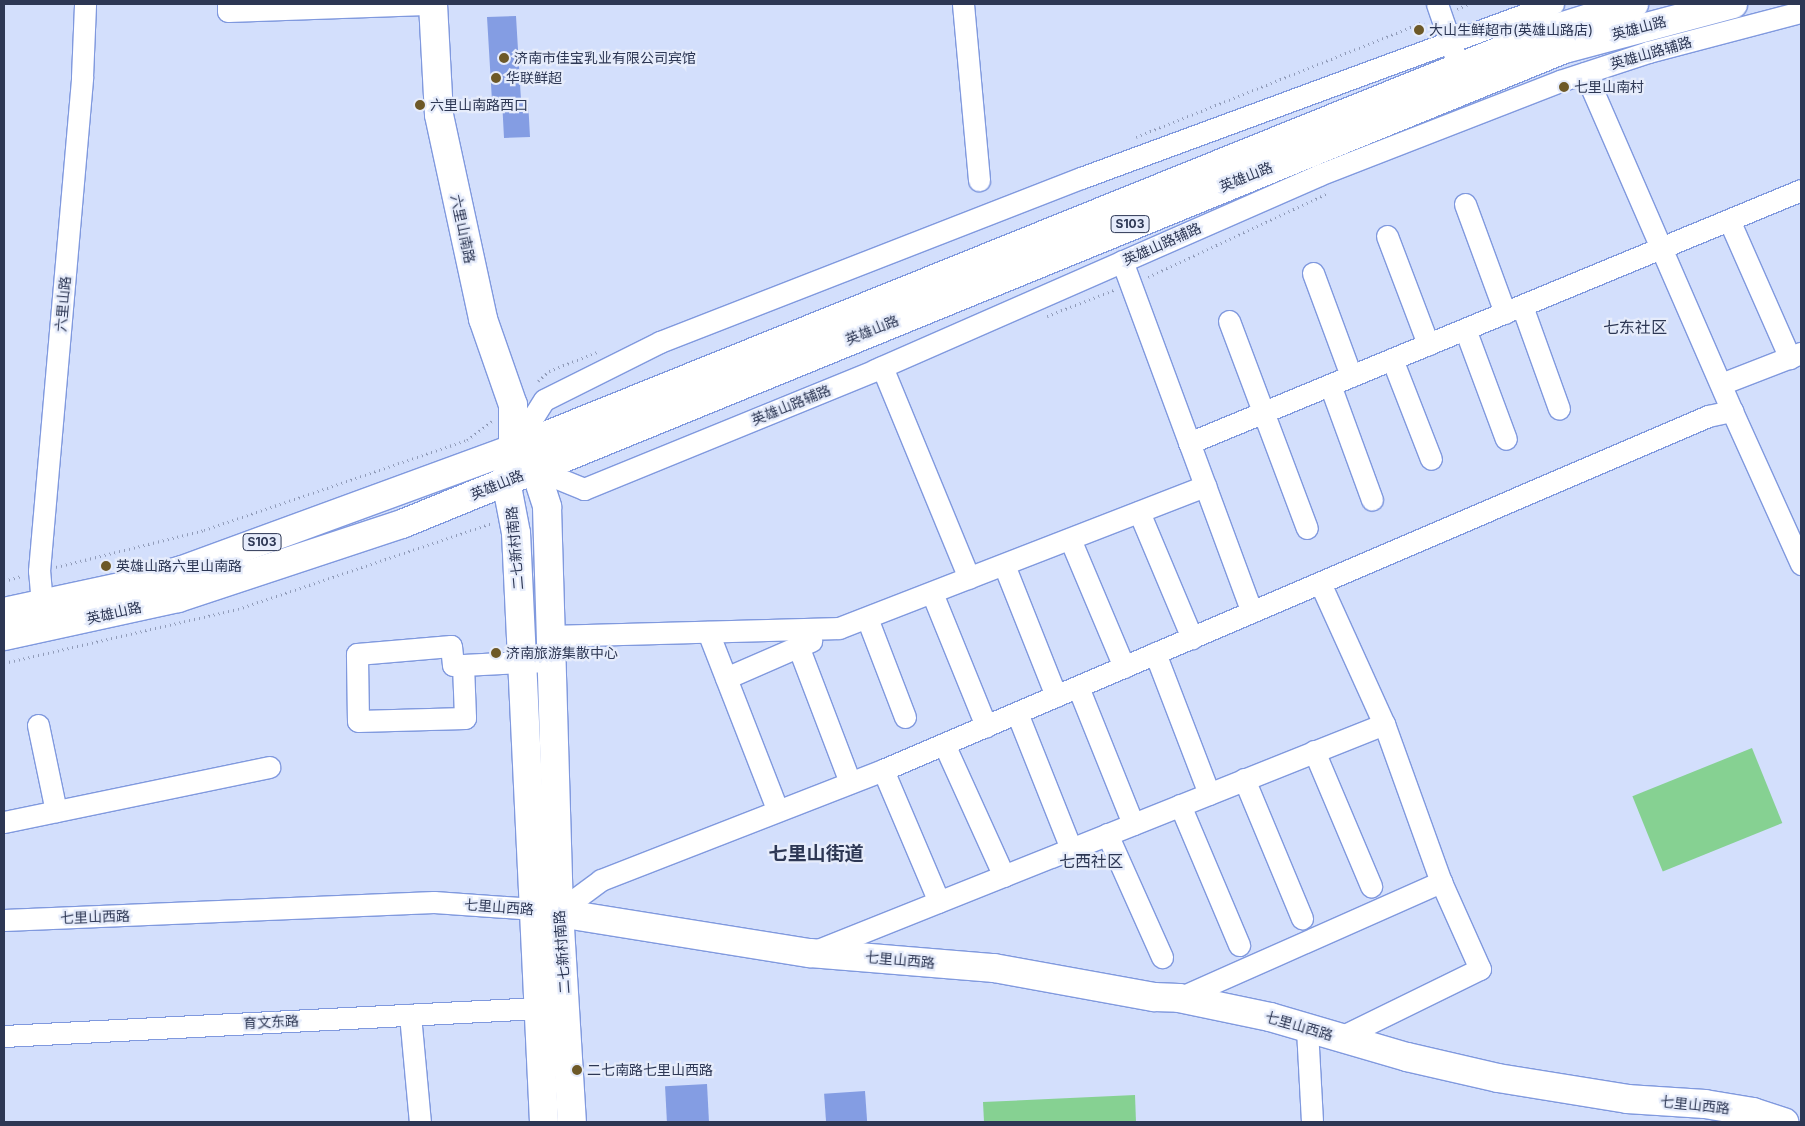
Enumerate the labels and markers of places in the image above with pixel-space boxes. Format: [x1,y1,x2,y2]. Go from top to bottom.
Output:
place label: 大山生鲜超市(英雄山路店) [1429,22,1593,38]
marker: 大山生鲜超市(英雄山路店) [1413,24,1425,36]
place label: 济南市佳宝乳业有限公司宾馆 [514,50,696,66]
marker: 济南市佳宝乳业有限公司宾馆 [498,52,510,64]
place label: 华联鲜超 [506,70,562,86]
marker: 华联鲜超 [490,72,502,84]
place label: 七里山南村 [1574,79,1644,95]
marker: 七里山南村 [1558,81,1570,93]
place label: 六里山南路西口 [430,97,528,113]
marker: 六里山南路西口 [414,99,426,111]
place label: 英雄山路六里山南路 [116,558,242,574]
marker: 英雄山路六里山南路 [100,560,112,572]
place label: 济南旅游集散中心 [506,645,618,661]
marker: 济南旅游集散中心 [490,647,502,659]
place label: 二七南路七里山西路 [587,1062,713,1078]
marker: 二七南路七里山西路 [571,1064,583,1076]

